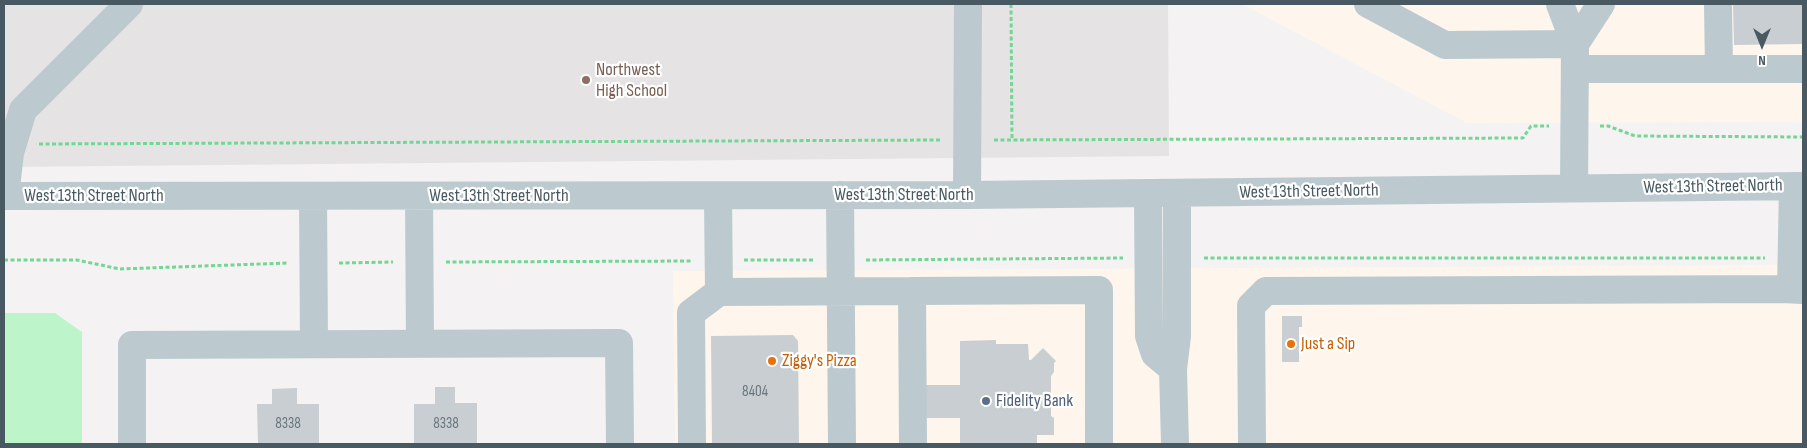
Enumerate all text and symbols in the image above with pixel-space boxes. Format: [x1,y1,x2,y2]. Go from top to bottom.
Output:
north arrow [1737,20,1787,70]
text: N [1758,52,1766,69]
place label: Northwest High School [596,59,667,102]
marker: Northwest High School [580,74,592,86]
street label: West 13th Street North [1643,175,1783,199]
street label: West 13th Street North [1239,180,1379,204]
street label: West 13th Street North [834,184,974,206]
street label: West 13th Street North [24,185,164,207]
street label: West 13th Street North [429,185,569,207]
place label: Just a Sip [1301,333,1355,355]
marker: Just a Sip [1285,338,1297,350]
place label: Ziggy's Pizza [782,350,857,372]
marker: Ziggy's Pizza [766,355,778,367]
house number: 8404 [742,383,768,401]
place label: Fidelity Bank [996,390,1073,412]
marker: Fidelity Bank [980,395,992,407]
house number: 8338 [275,415,301,433]
house number: 8338 [433,415,459,433]

